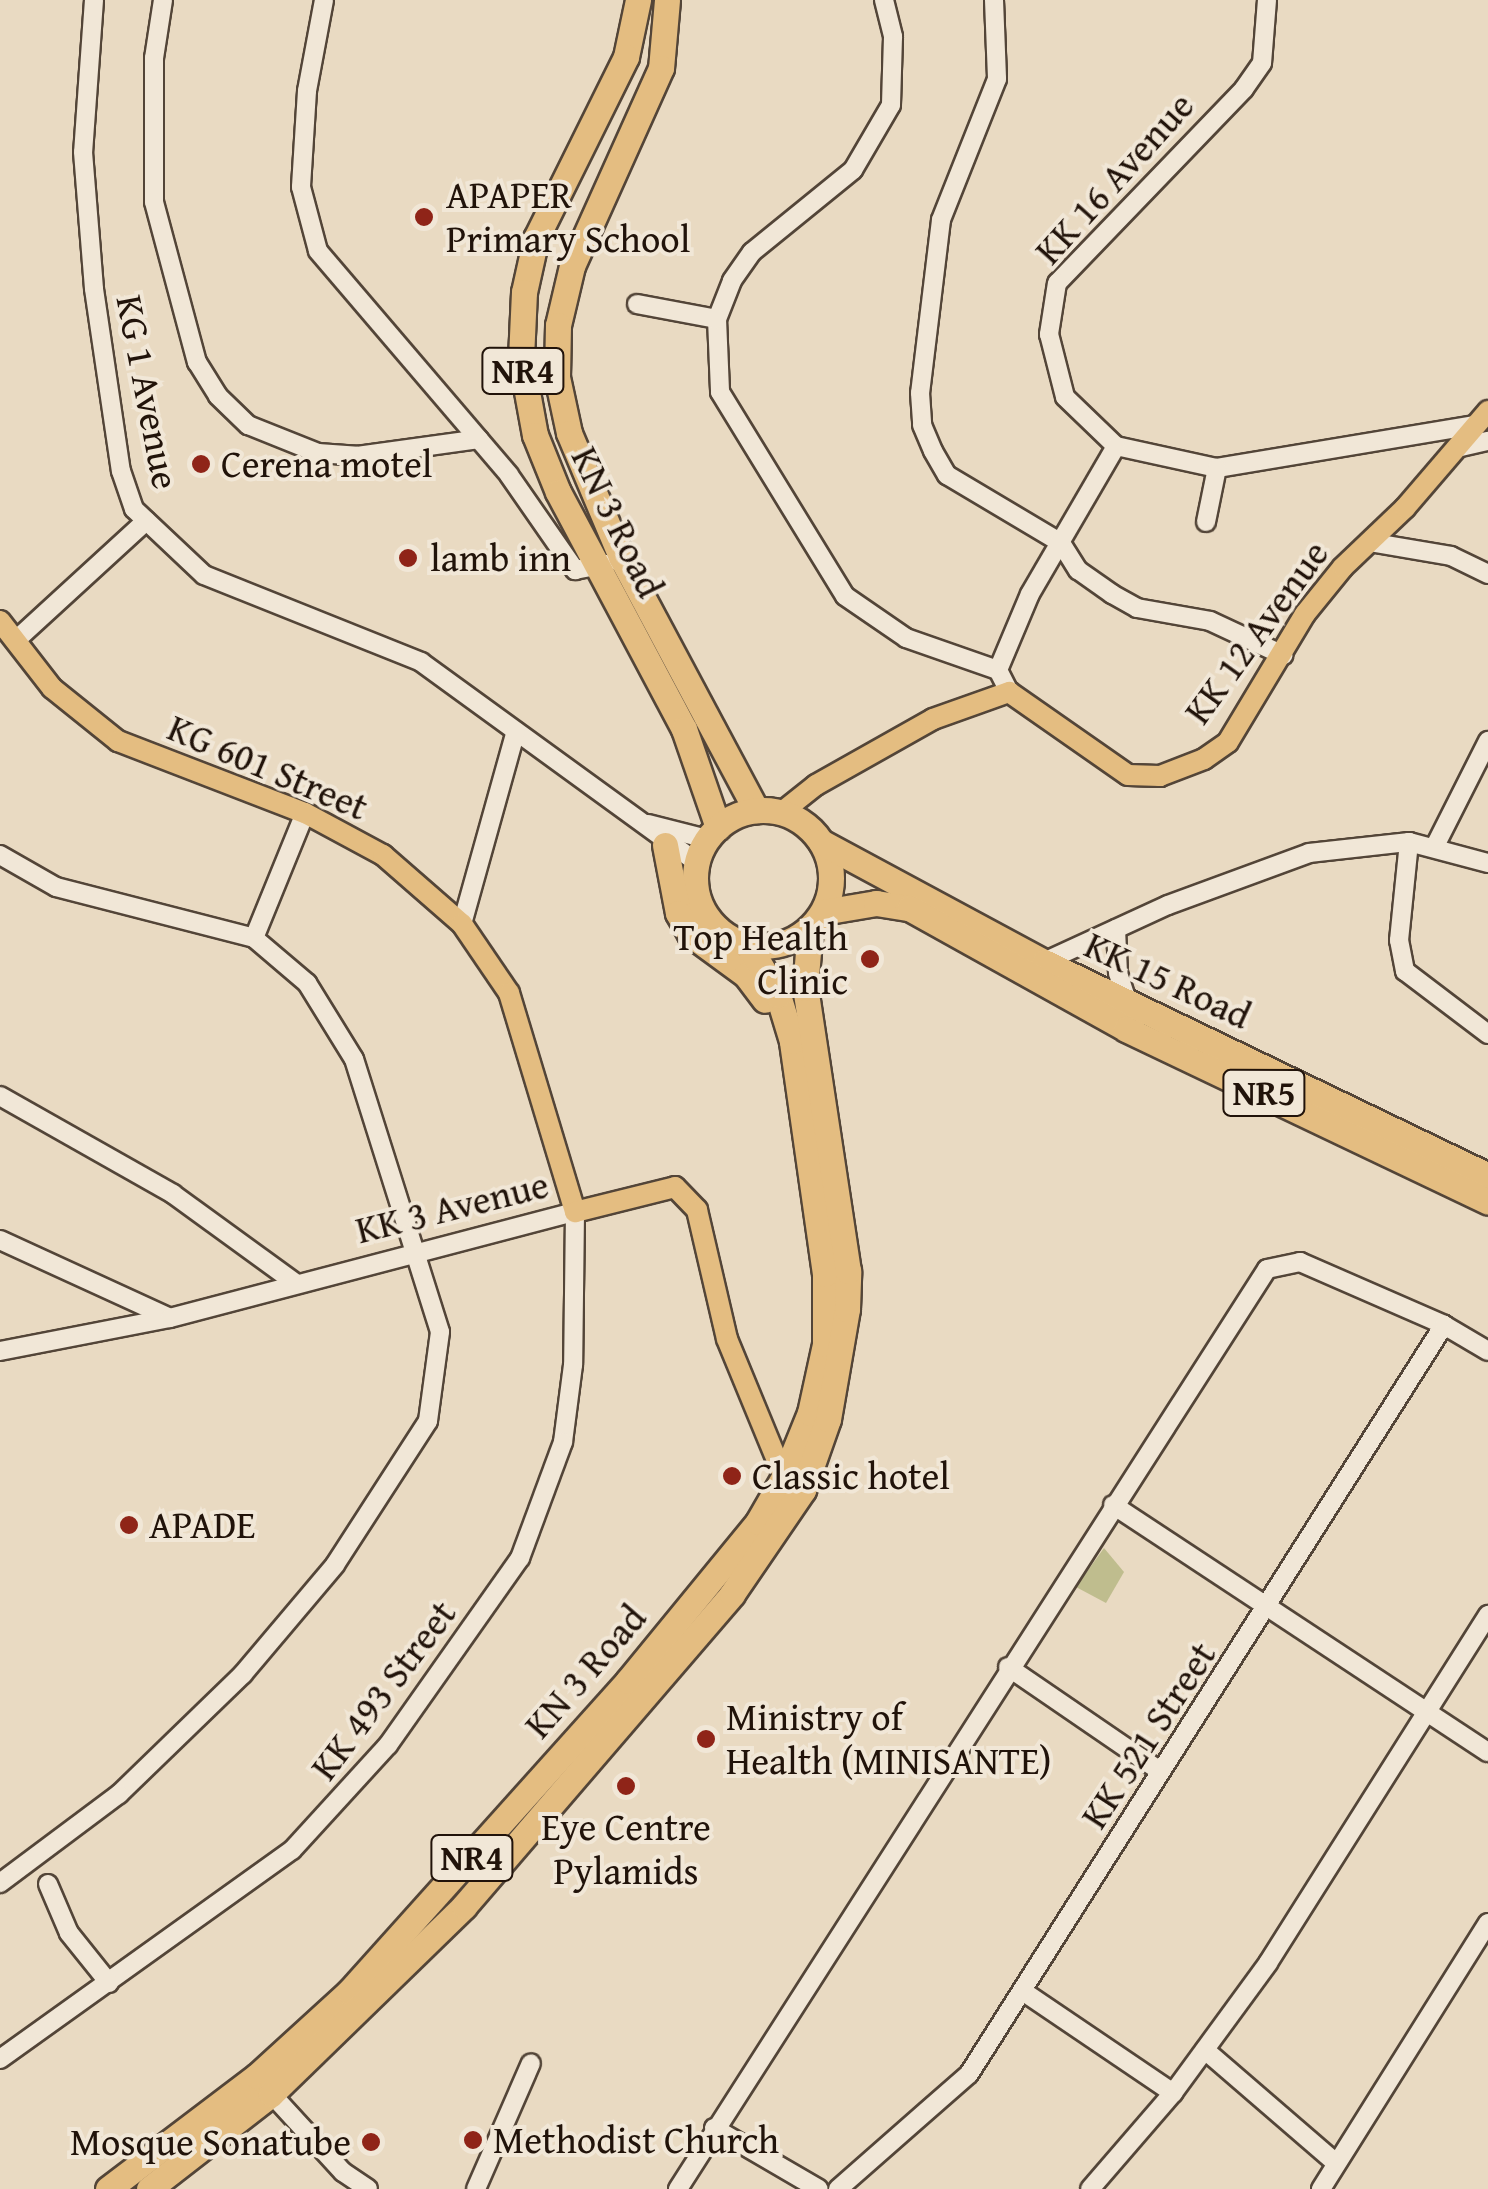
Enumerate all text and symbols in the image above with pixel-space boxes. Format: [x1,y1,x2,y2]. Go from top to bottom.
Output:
street label: KK 16 Avenue [1025,83,1203,273]
place label: APAPER Primary School [446,172,690,262]
marker: APAPER Primary School [411,204,437,230]
street label: KG 1 Avenue [107,291,189,493]
road number: NR4 [480,341,566,401]
street label: KN 3 Road [562,439,674,605]
place label: Cerena motel [221,441,432,487]
marker: Cerena motel [190,453,212,475]
street label: KK 12 Avenue [1174,532,1338,732]
place label: lamb inn [430,535,571,581]
marker: lamb inn [395,545,421,571]
street label: KG 601 Street [161,704,375,830]
place label: Top Health Clinic [673,914,848,1004]
street label: KK 15 Road [1078,922,1258,1038]
marker: Top Health Clinic [857,946,883,972]
road number: NR5 [1222,1063,1306,1123]
street label: KK 3 Avenue [351,1161,553,1253]
place label: Classic hotel [752,1453,950,1499]
marker: Classic hotel [721,1465,743,1487]
place label: APADE [149,1502,256,1548]
marker: APADE [118,1514,140,1536]
street label: KK 493 Street [301,1591,465,1789]
street label: KN 3 Road [515,1595,655,1747]
street label: KK 521 Street [1071,1633,1225,1837]
place label: Ministry of Health (MINISANTE) [726,1694,1052,1784]
marker: Ministry of Health (MINISANTE) [695,1728,717,1750]
marker: Eye Centre Pylamids [613,1773,639,1799]
place label: Eye Centre Pylamids [541,1804,711,1894]
road number: NR4 [430,1828,514,1888]
place label: Methodist Church [493,2117,779,2163]
place label: Mosque Sonatube [70,2119,351,2165]
marker: Methodist Church [462,2129,484,2151]
marker: Mosque Sonatube [360,2131,382,2153]

